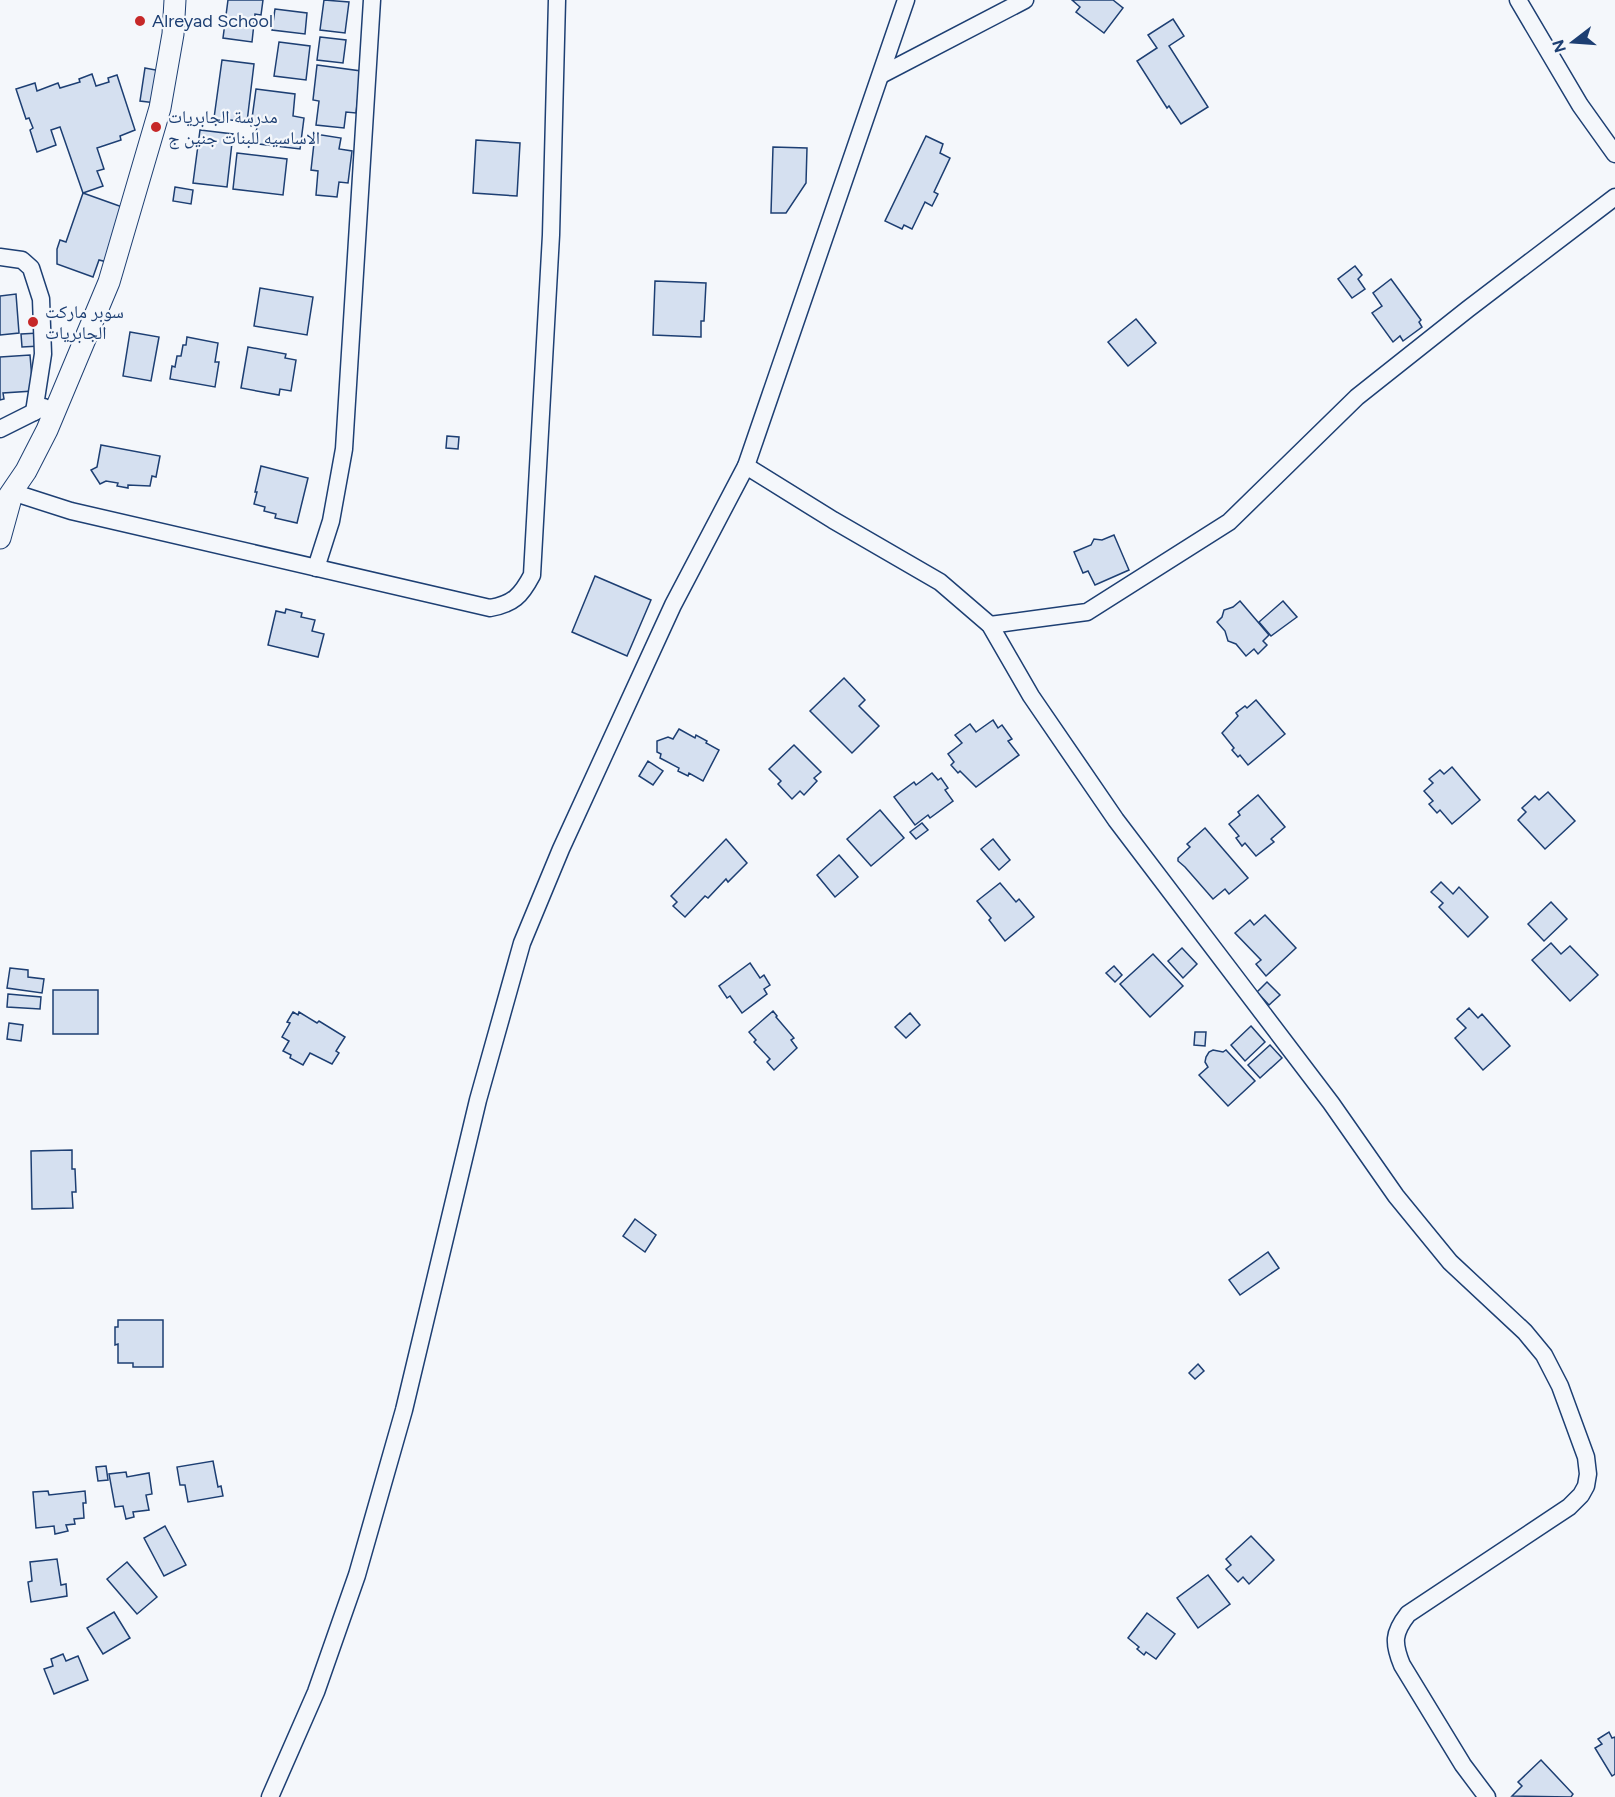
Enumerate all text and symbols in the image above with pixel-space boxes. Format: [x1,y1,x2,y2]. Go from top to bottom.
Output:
place label: Alreyad School [152,10,273,32]
north arrow [1543,12,1603,72]
marker: Alreyad School [133,14,147,28]
text: N [1548,38,1570,55]
place label: مدرسة الجابريات الاساسيه للبنات جنين ج [168,106,320,150]
marker: مدرسة الجابريات الاساسيه للبنات جنين ج [149,120,163,134]
place label: سوبر ماركت الجابريات [45,301,124,344]
marker: سوبر ماركت الجابريات [26,315,40,329]

